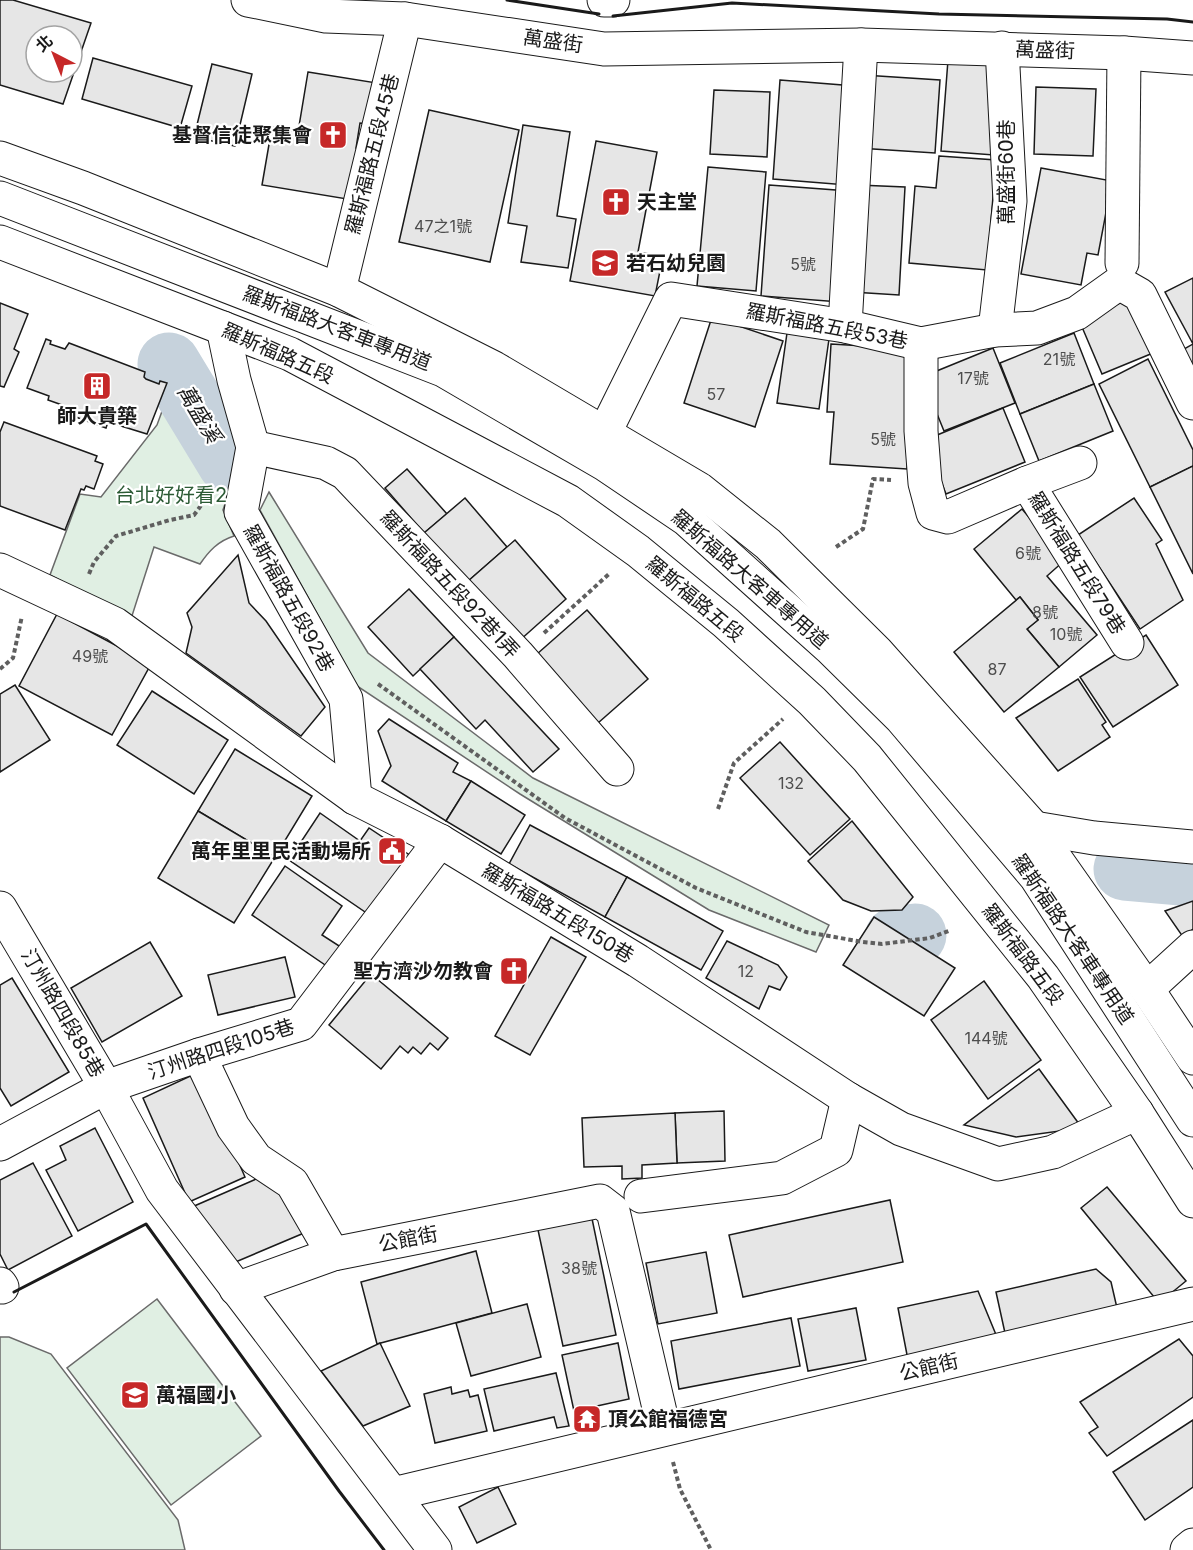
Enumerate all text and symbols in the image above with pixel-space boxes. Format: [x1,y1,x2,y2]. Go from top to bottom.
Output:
north arrow [24,24,84,84]
street label: 萬盛街 [522,25,584,57]
text: 北 [31,30,57,56]
street label: 萬盛街 [1015,37,1075,63]
street label: 羅斯福路五段45巷 [340,71,404,237]
church icon: 基督信徒聚集會 [317,119,349,151]
street label: 萬盛街60巷 [994,119,1018,225]
place label: 基督信徒聚集會 [172,123,312,147]
church icon: 天主堂 [600,186,632,218]
place label: 天主堂 [637,190,697,214]
house number: 47之1號 [414,216,472,236]
school or university icon: 若石幼兒園 [589,247,621,279]
place label: 若石幼兒園 [626,251,726,275]
house number: 5號 [790,254,816,274]
street label: 羅斯福路大客車專用道 [239,281,435,375]
street label: 羅斯福路五段53巷 [744,299,910,353]
street label: 羅斯福路五段 [218,318,338,388]
house number: 21號 [1043,349,1075,369]
house number: 17號 [957,368,989,388]
building icon: 師大貴築 [81,370,113,402]
water label: 萬盛溪 [172,380,228,450]
house number: 57 [707,384,725,404]
place label: 師大貴築 [57,404,137,428]
house number: 5號 [870,429,896,449]
park label: 台北好好看2 [115,483,227,507]
street label: 羅斯福路五段79巷 [1023,487,1131,639]
street label: 羅斯福路大客車專用道 [667,504,833,654]
street label: 羅斯福路五段92巷1弄 [376,505,524,663]
street label: 羅斯福路五段92巷 [239,520,339,676]
house number: 6號 [1015,543,1041,563]
street label: 羅斯福路五段 [641,551,749,647]
house number: 8號 [1032,602,1058,622]
house number: 10號 [1050,624,1082,644]
house number: 49號 [72,646,108,666]
house number: 87 [988,659,1006,679]
house number: 132 [778,773,804,793]
public building icon: 萬年里里民活動場所 [376,835,408,867]
place label: 萬年里里民活動場所 [191,839,371,863]
street label: 羅斯福路大客車專用道 [1007,849,1139,1029]
street label: 羅斯福路五段150巷 [478,858,638,968]
street label: 羅斯福路五段 [977,899,1069,1009]
street label: 汀州路四段85巷 [16,944,110,1082]
church icon: 聖方濟沙勿教會 [498,955,530,987]
place label: 聖方濟沙勿教會 [353,959,493,983]
house number: 12 [738,961,754,981]
street label: 汀州路四段105巷 [145,1014,297,1084]
house number: 144號 [964,1028,1008,1048]
street label: 公館街 [376,1221,440,1257]
house number: 38號 [561,1258,597,1278]
street label: 公館街 [897,1349,961,1385]
school or university icon: 萬福國小 [119,1379,151,1411]
place label: 萬福國小 [156,1383,236,1407]
temple icon: 頂公館福德宮 [571,1403,603,1435]
place label: 頂公館福德宮 [608,1407,728,1431]

